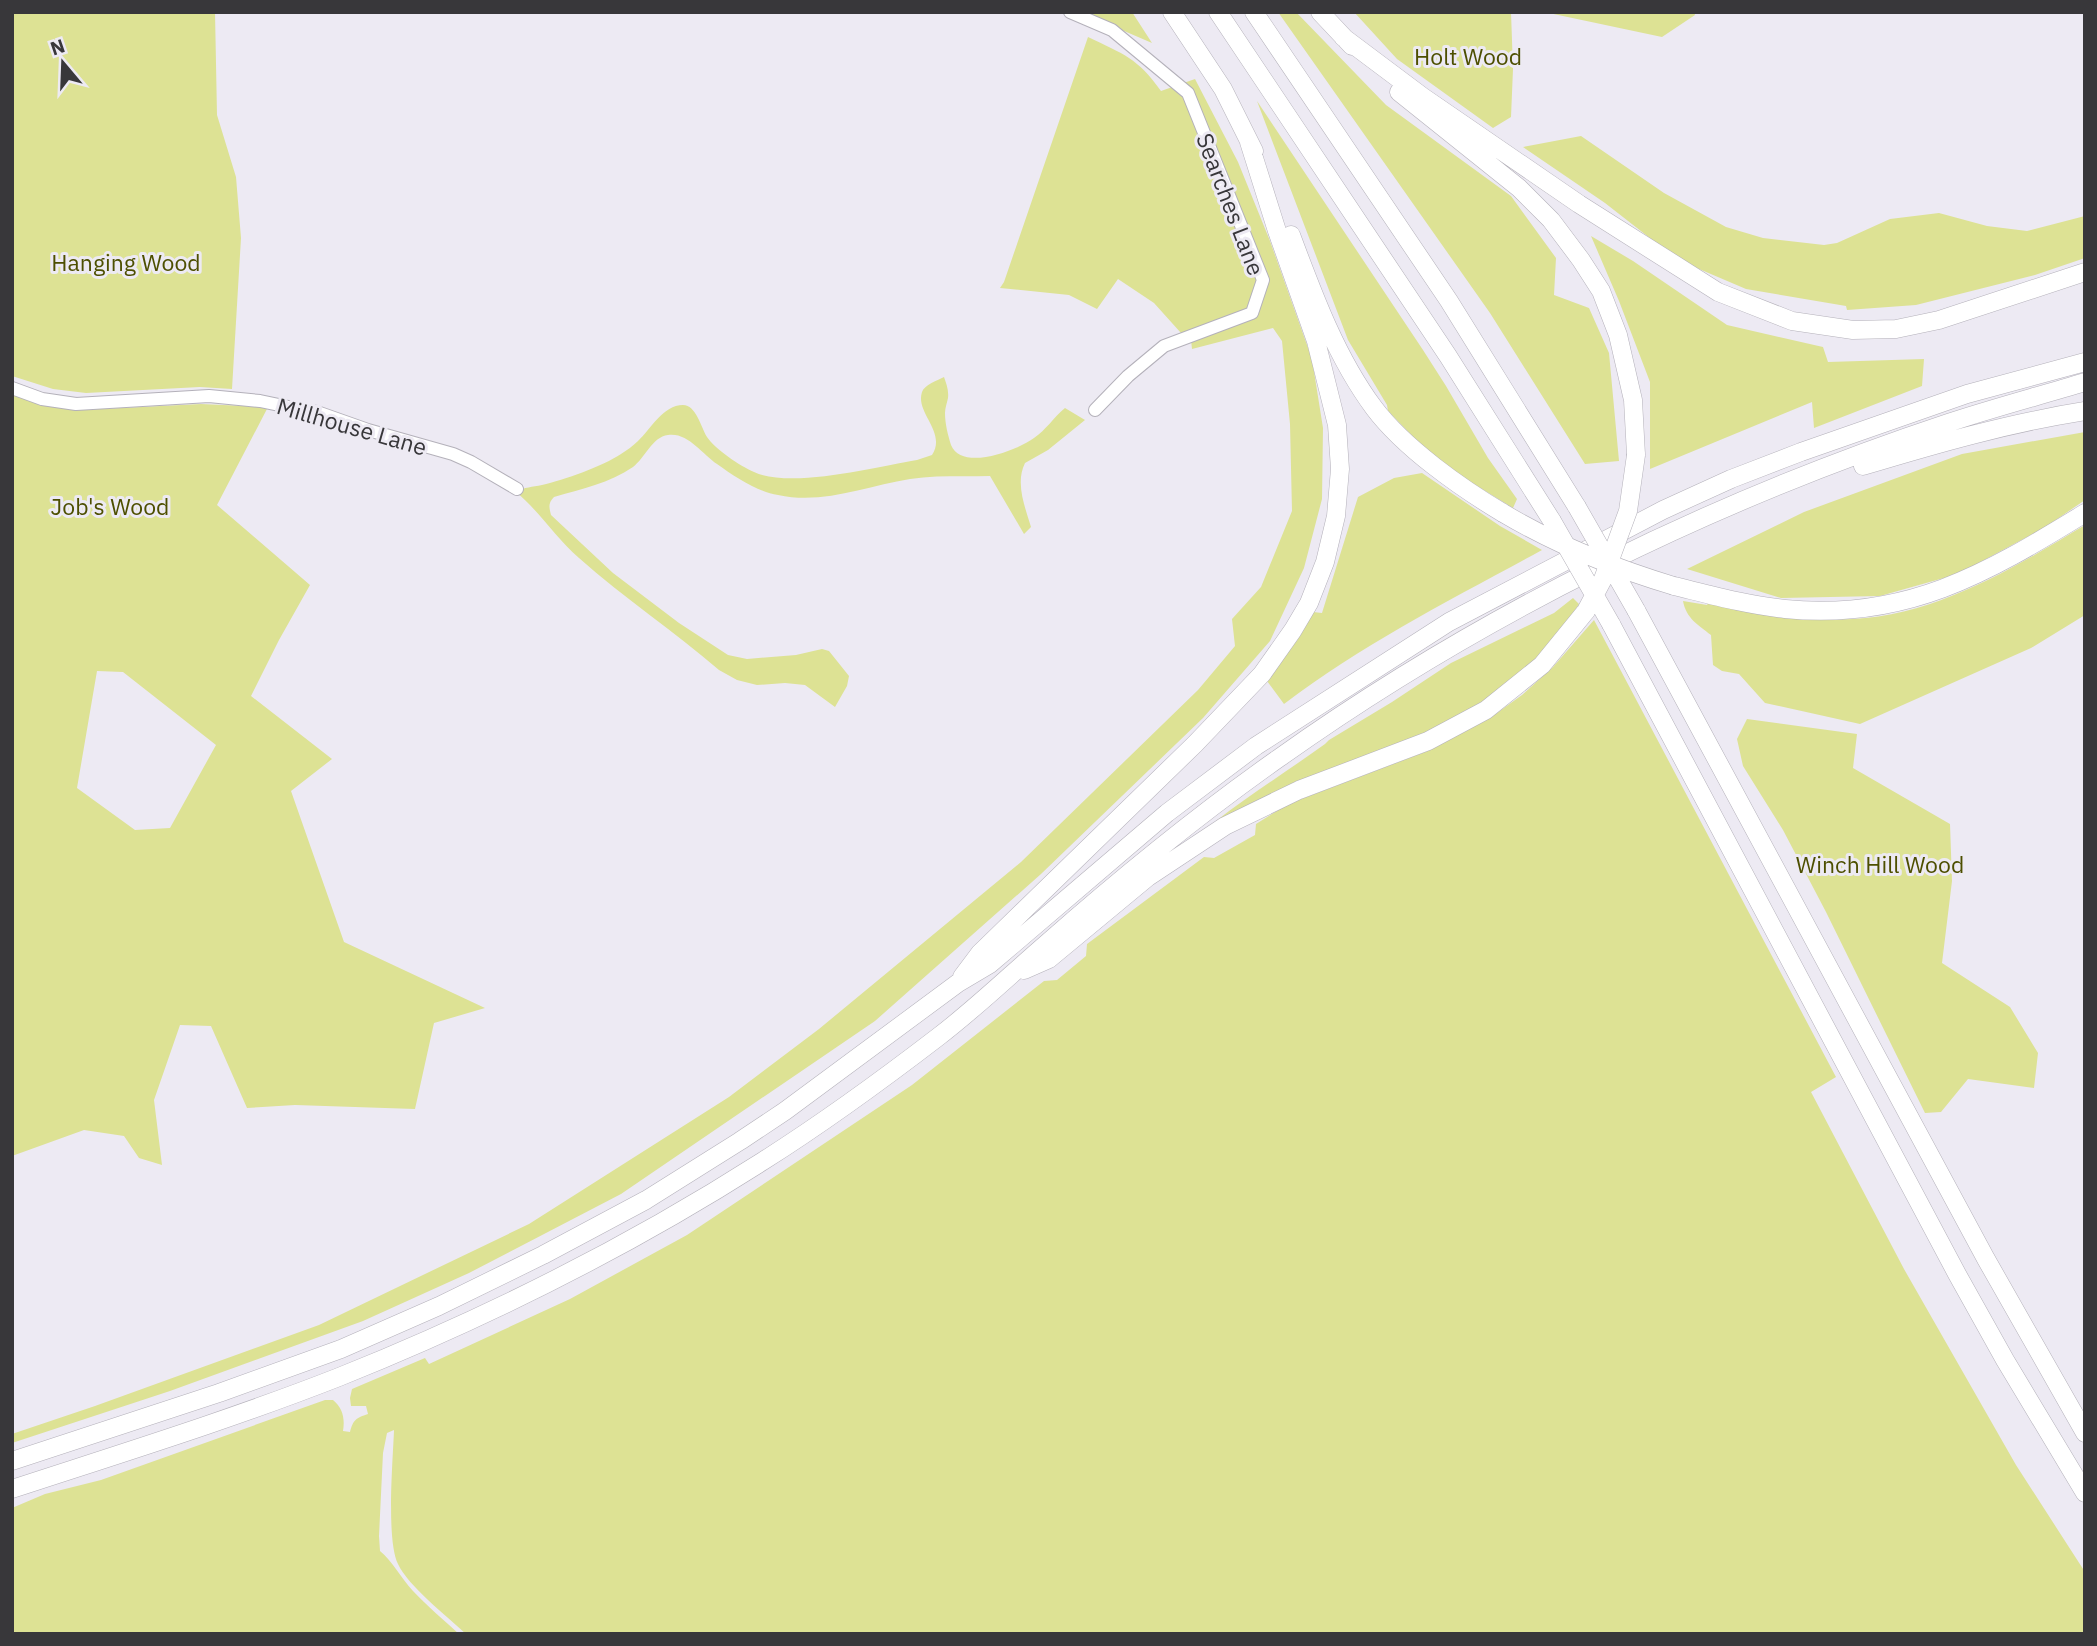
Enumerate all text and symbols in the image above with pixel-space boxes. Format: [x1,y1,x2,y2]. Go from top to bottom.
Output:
north arrow [28,28,98,98]
text: N [47,33,68,61]
park label: Holt Wood [1414,41,1522,71]
street label: Searches Lane [1190,129,1272,279]
park label: Hanging Wood [51,247,201,277]
street label: Millhouse Lane [274,390,430,462]
park label: Job's Wood [51,491,169,521]
park label: Winch Hill Wood [1796,849,1964,879]

